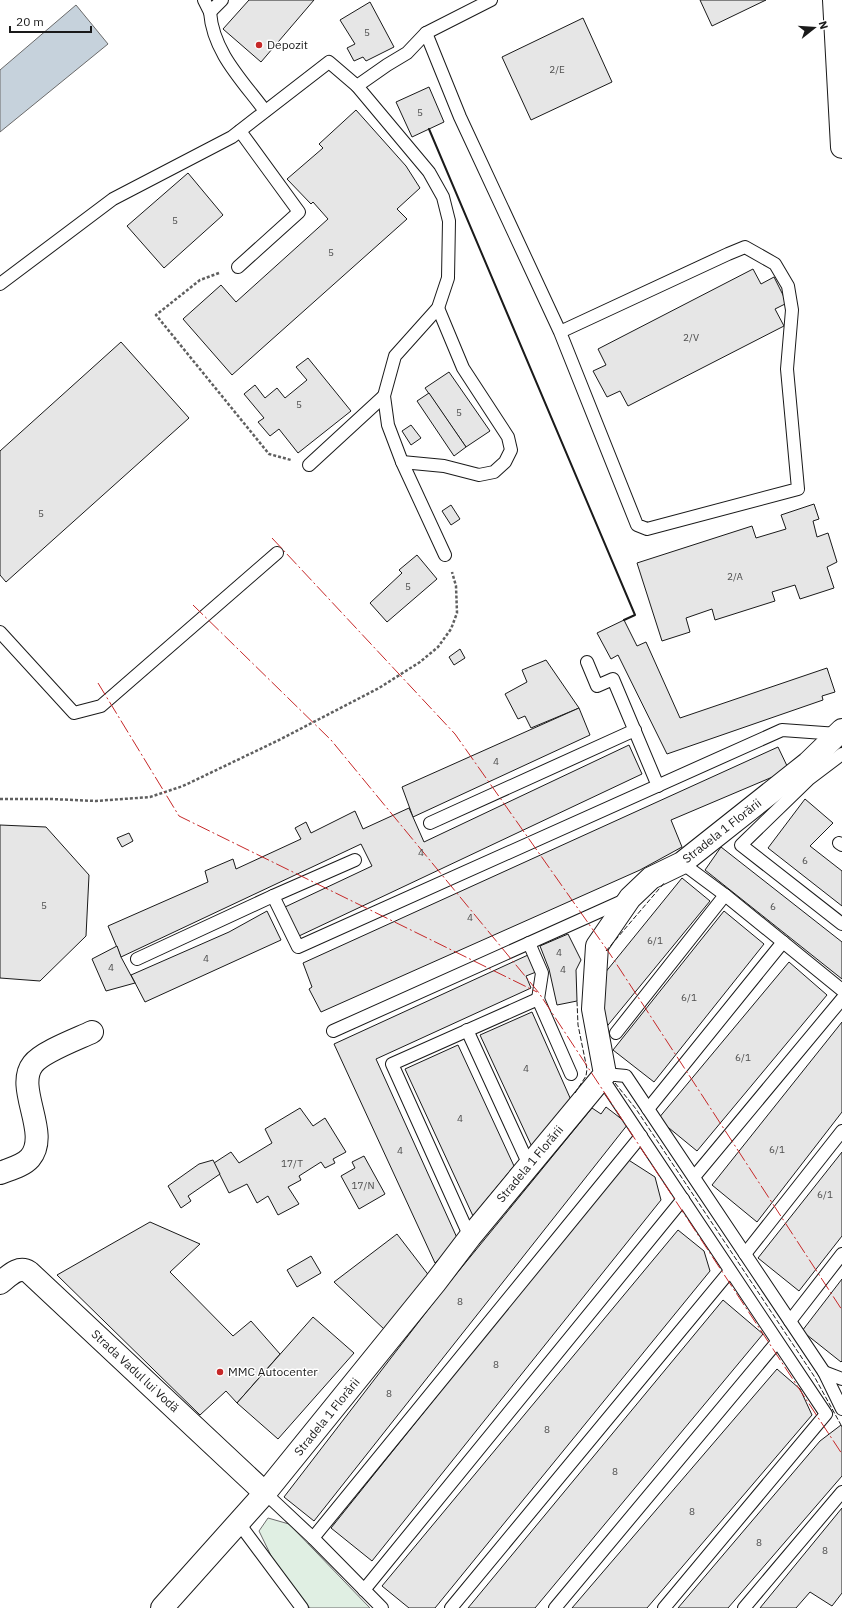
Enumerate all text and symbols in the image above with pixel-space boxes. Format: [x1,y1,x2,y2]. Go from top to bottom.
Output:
scale bar [10,8,91,34]
north arrow [794,8,834,48]
text: 20 m [16,14,44,29]
text: N [816,19,831,31]
house number: 5 [364,26,370,39]
place label: Depozit [267,37,308,52]
marker: Depozit [254,40,264,50]
house number: 2/E [549,63,565,76]
house number: 5 [417,106,423,119]
house number: 5 [172,214,178,227]
house number: 5 [328,246,334,259]
house number: 2/V [683,331,699,344]
house number: 5 [296,398,302,411]
house number: 5 [456,406,462,419]
house number: 5 [38,507,44,520]
house number: 2/A [727,570,743,583]
house number: 5 [405,580,411,593]
house number: 4 [493,755,499,768]
street label: Stradela 1 Florării [679,795,764,866]
house number: 4 [418,846,424,859]
house number: 6 [802,854,808,867]
house number: 5 [41,899,47,912]
house number: 6 [770,900,776,913]
house number: 4 [467,911,473,924]
house number: 6/1 [647,934,663,947]
house number: 4 [556,946,562,959]
house number: 4 [203,952,209,965]
house number: 4 [108,961,114,974]
house number: 4 [560,963,566,976]
house number: 6/1 [681,991,697,1004]
house number: 6/1 [735,1051,751,1064]
house number: 4 [523,1062,529,1075]
house number: 4 [457,1112,463,1125]
street label: Stradela 1 Florării [493,1122,566,1205]
house number: 6/1 [769,1143,785,1156]
house number: 4 [397,1144,403,1157]
house number: 17/T [281,1157,303,1170]
house number: 17/N [352,1179,374,1192]
house number: 6/1 [817,1188,833,1201]
house number: 8 [457,1295,463,1308]
street label: Strada Vadul lui Vodă [88,1326,183,1416]
house number: 8 [493,1358,499,1371]
place label: MMC Autocenter [228,1364,318,1379]
marker: MMC Autocenter [215,1367,225,1377]
street label: Stradela 1 Florării [291,1375,363,1459]
house number: 8 [386,1387,392,1400]
house number: 8 [544,1423,550,1436]
house number: 8 [612,1465,618,1478]
house number: 8 [689,1505,695,1518]
house number: 8 [756,1536,762,1549]
house number: 8 [822,1544,828,1557]

